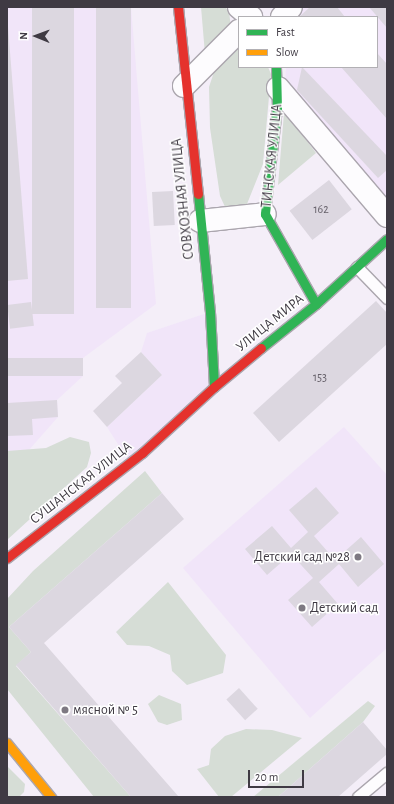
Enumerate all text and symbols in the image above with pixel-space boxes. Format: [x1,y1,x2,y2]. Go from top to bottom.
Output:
north arrow [16,16,56,56]
legend [238,16,378,68]
text: Fast [276,26,295,38]
text: N [18,32,29,40]
text: Slow [276,46,298,58]
street label: ТИНСКАЯ УЛИЦА [258,103,286,209]
street label: СОВХОЗНАЯ УЛИЦА [168,138,198,260]
house number: 162 [313,203,329,217]
street label: УЛИЦА МИРА [233,291,307,355]
house number: 153 [313,371,327,385]
street label: СУШАНСКАЯ УЛИЦА [27,438,135,528]
place label: Детский сад №28 [254,549,350,565]
marker: Детский сад №28 [353,552,363,562]
place label: Детский сад [310,600,378,616]
marker: Детский сад [297,603,307,613]
place label: мясной № 5 [73,702,138,718]
marker: мясной № 5 [60,705,70,715]
scale bar [250,762,306,788]
text: 20 m [255,771,278,783]

